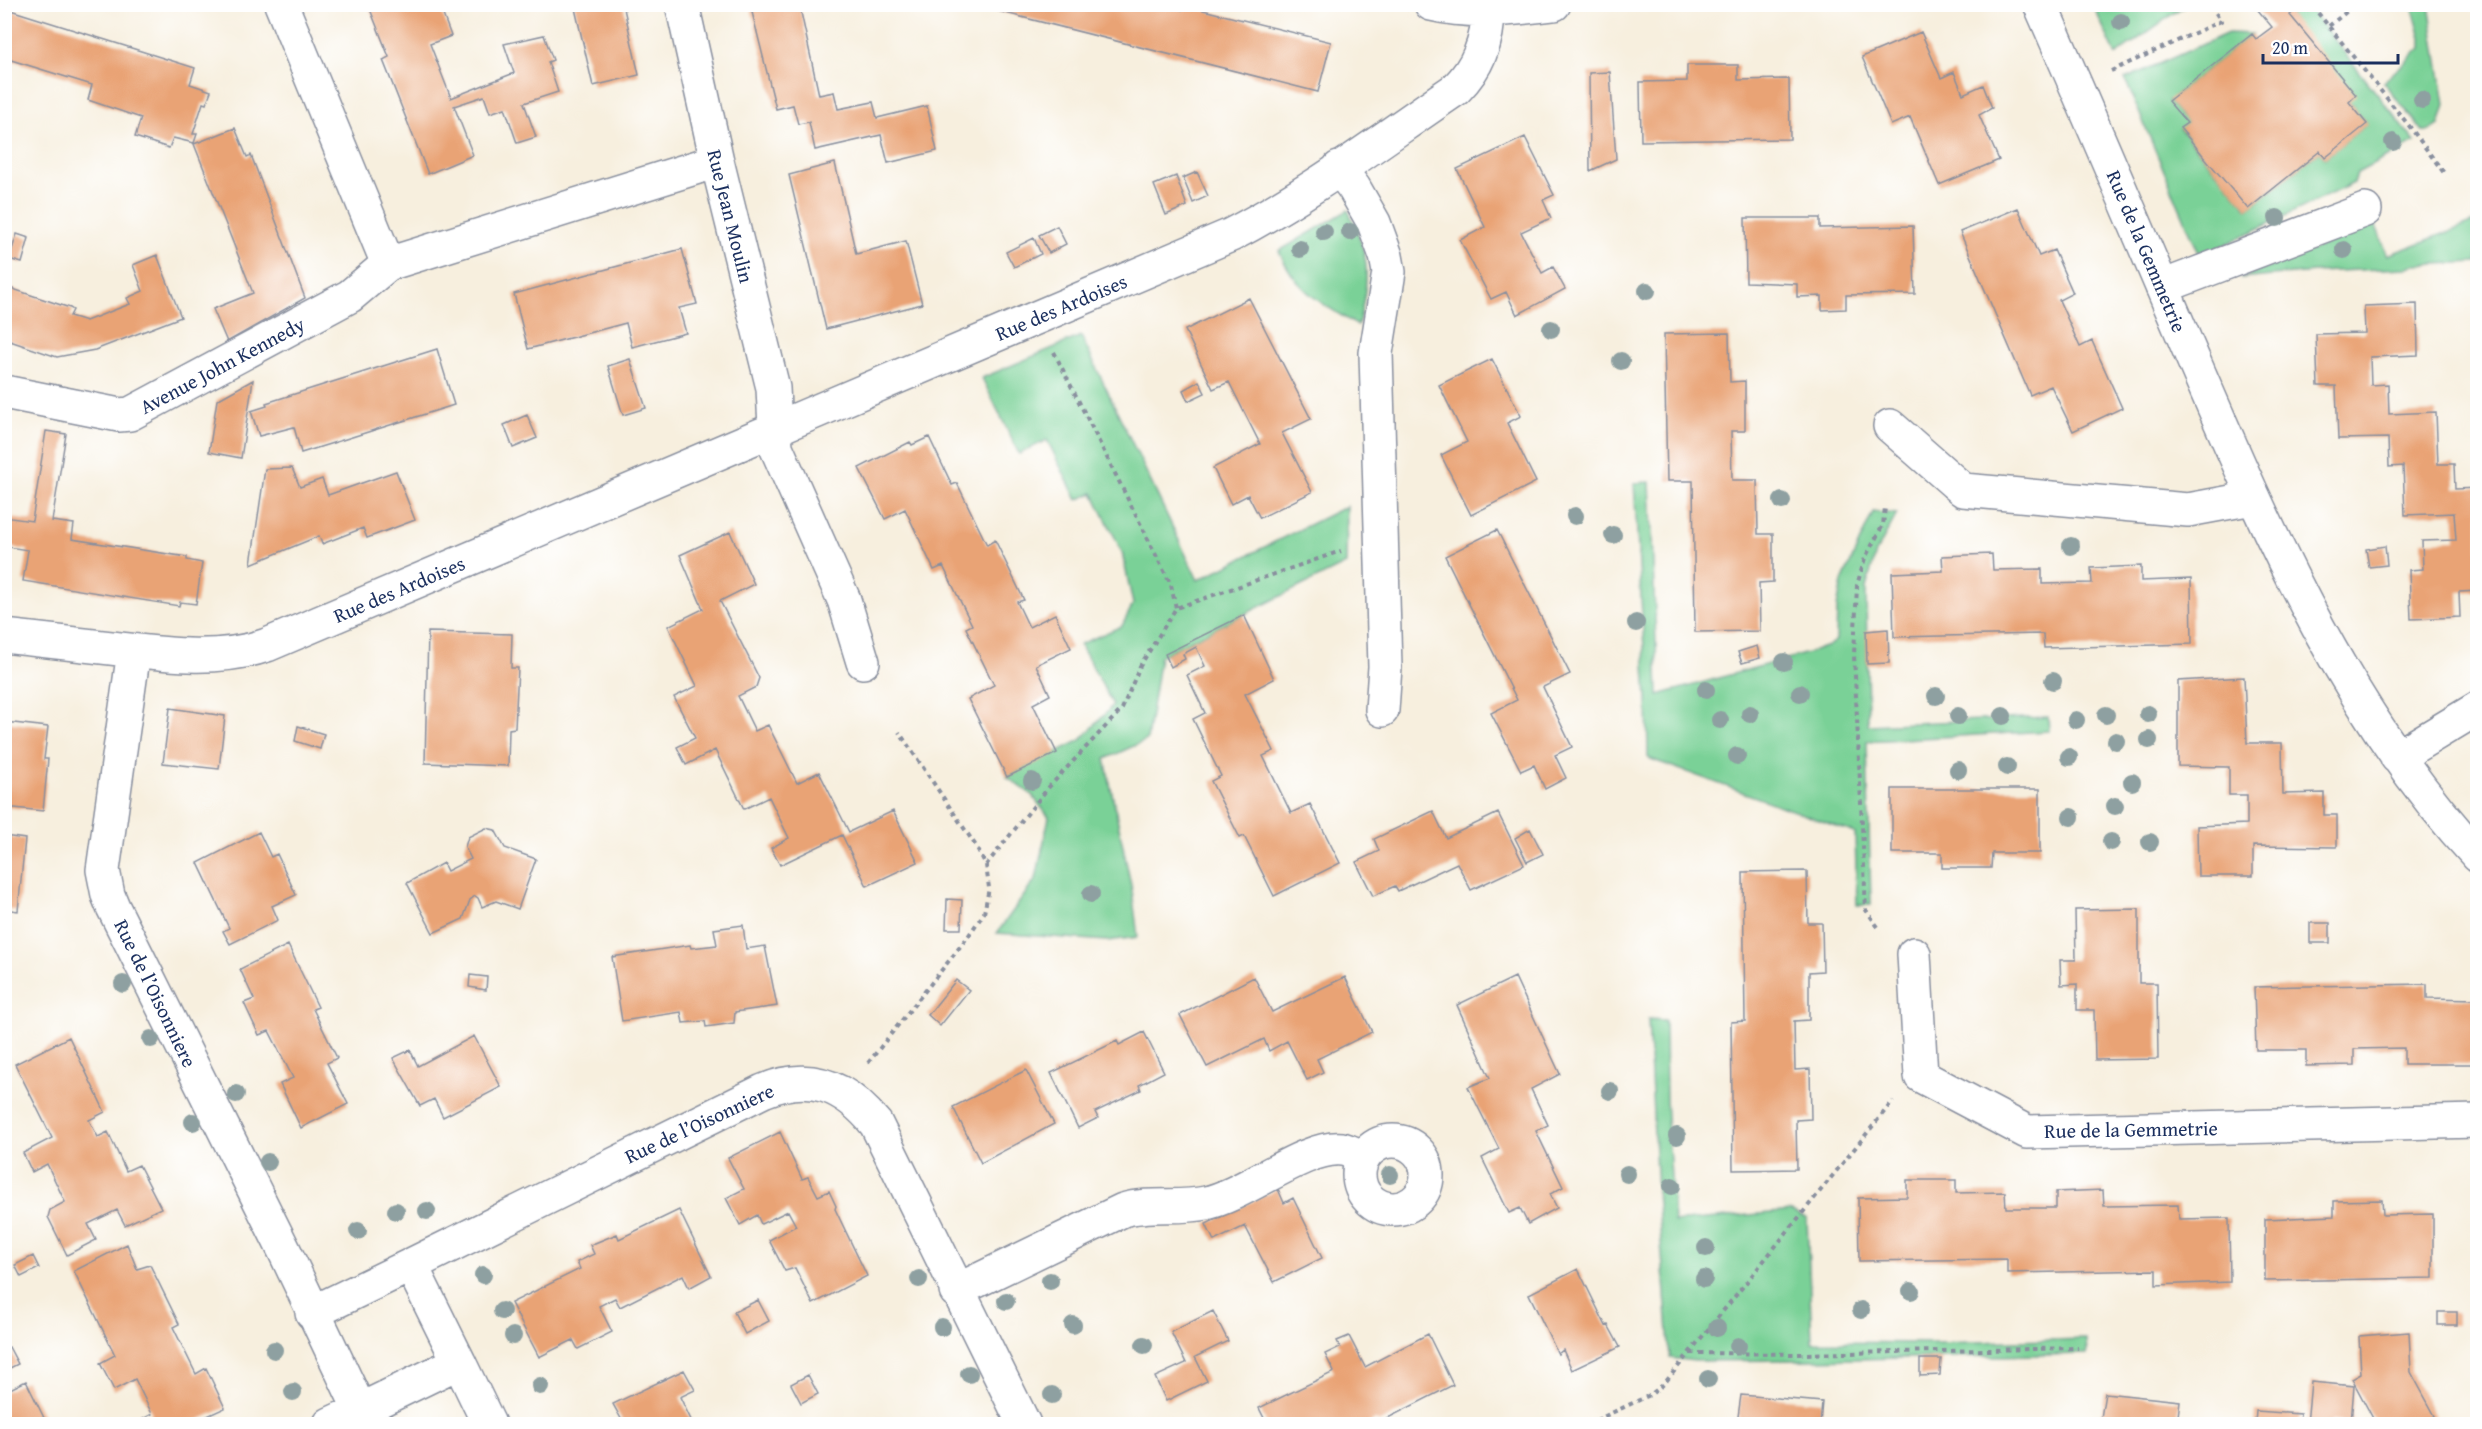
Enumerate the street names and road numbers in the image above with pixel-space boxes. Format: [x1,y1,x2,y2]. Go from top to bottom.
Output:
street label: Rue Jean Moulin [700,146,762,286]
street label: Rue de la Gemmetrie [2100,165,2194,337]
street label: Rue des Ardoises [991,266,1131,348]
street label: Avenue John Kennedy [134,309,310,421]
street label: Rue des Ardoises [329,548,469,630]
street label: Rue de l’Oisonniere [108,914,204,1072]
street label: Rue de l’Oisonniere [620,1076,778,1170]
street label: Rue de la Gemmetrie [2044,1113,2218,1145]

